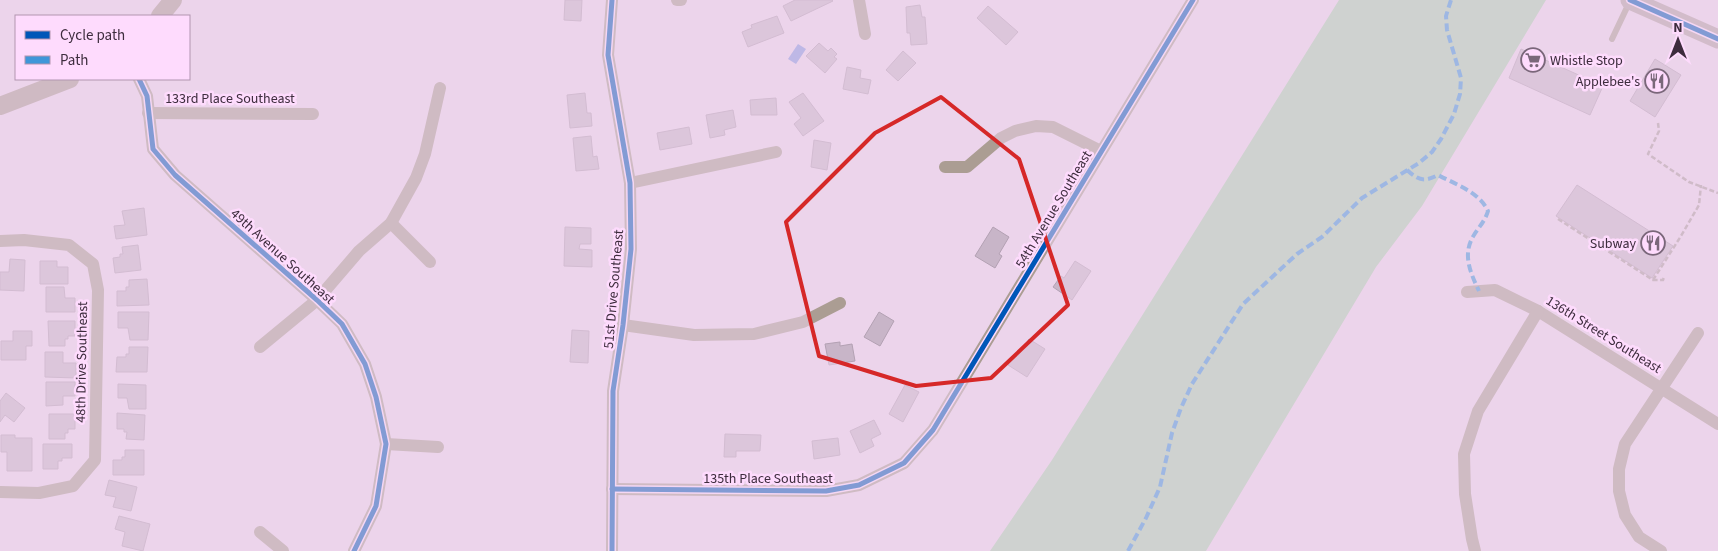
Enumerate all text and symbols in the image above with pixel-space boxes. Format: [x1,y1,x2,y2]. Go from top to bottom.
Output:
legend [15,15,190,80]
north arrow [1653,15,1703,65]
text: N [1673,18,1683,38]
text: Cycle path [60,25,125,46]
supermarket icon: Whistle Stop [1520,47,1546,73]
text: Path [60,50,88,71]
place label: Whistle Stop [1550,51,1623,71]
restaurant icon: Applebee's [1644,68,1670,94]
place label: Applebee's [1576,72,1640,92]
street label: 133rd Place Southeast [165,89,295,109]
street label: 54th Avenue Southeast [1011,147,1097,272]
street label: 49th Avenue Southeast [226,204,339,309]
street label: 51st Drive Southeast [599,229,629,349]
restaurant icon: Subway [1640,230,1666,256]
place label: Subway [1590,234,1636,254]
street label: 136th Street Southeast [1542,291,1665,379]
street label: 48th Drive Southeast [71,301,93,423]
street label: 135th Place Southeast [703,469,833,489]

